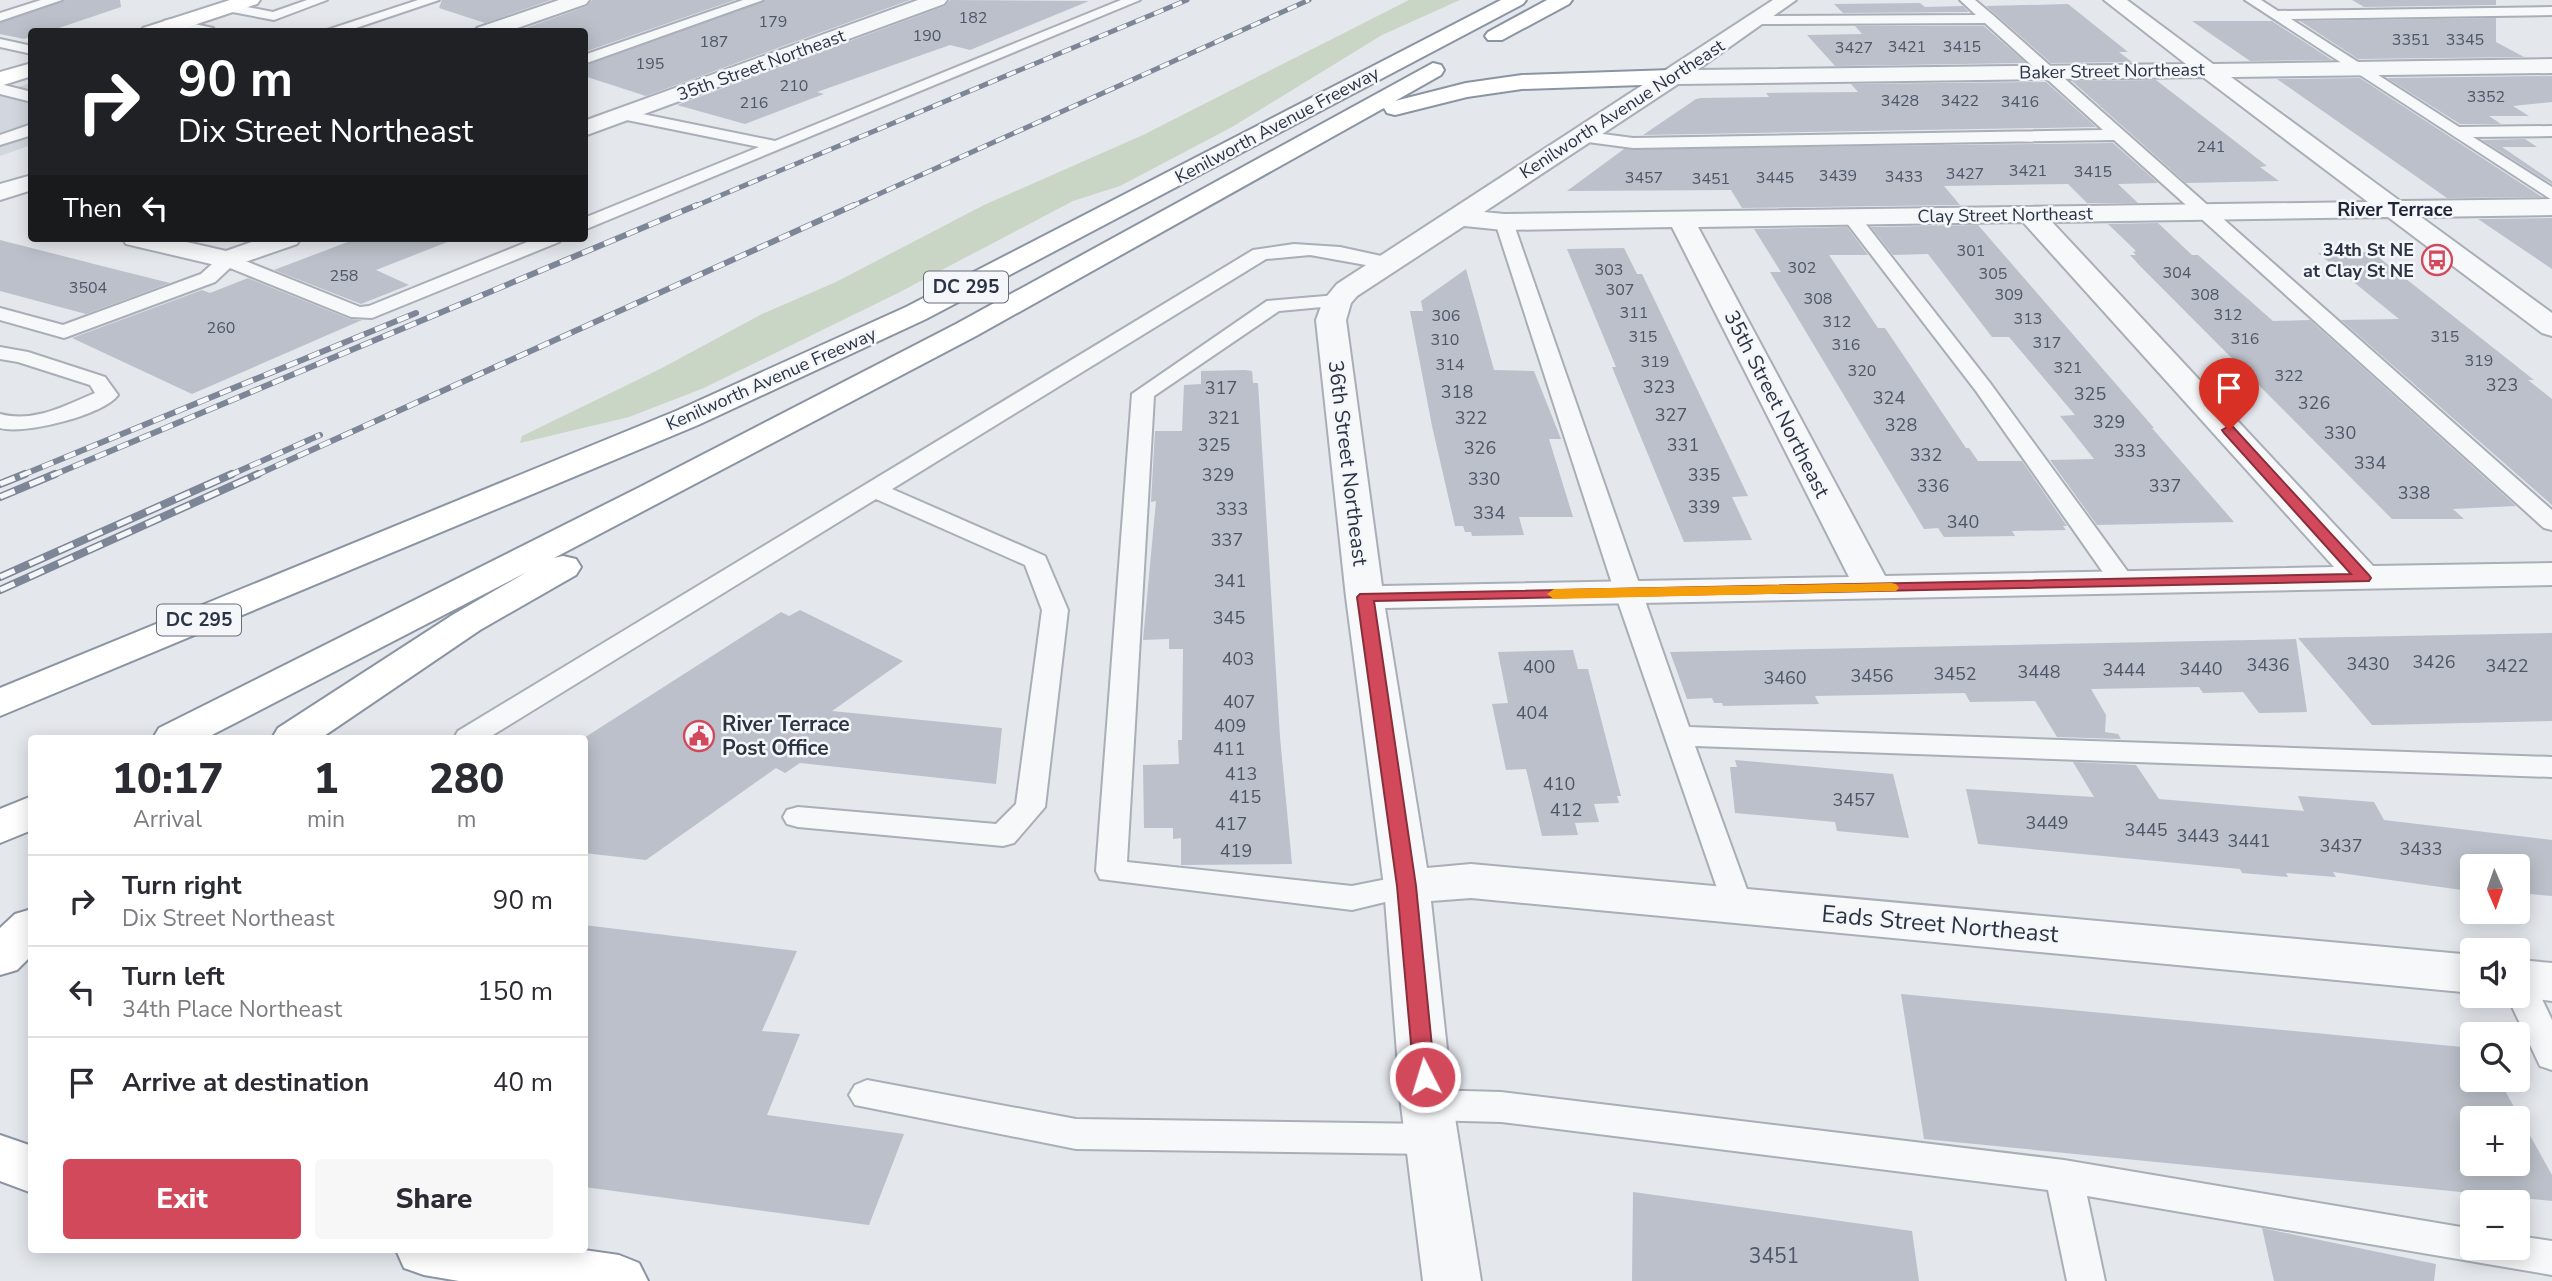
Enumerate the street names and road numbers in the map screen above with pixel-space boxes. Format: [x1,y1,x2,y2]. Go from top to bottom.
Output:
street label: 35th Street Northeast [674,23,849,107]
street label: Kenilworth Avenue Northeast [1515,33,1730,184]
street label: Baker Street Northeast [2019,57,2206,85]
street label: Kenilworth Avenue Freeway [1171,61,1384,189]
street label: Clay Street Northeast [1917,201,2094,229]
road number: DC 295 [924,272,1008,302]
street label: 35th Street Northeast [1718,306,1837,503]
street label: Kenilworth Avenue Freeway [662,321,881,436]
street label: 36th Street Northeast [1322,359,1375,568]
road number: DC 295 [157,604,241,636]
street label: Eads Street Northeast [1820,898,2060,950]

